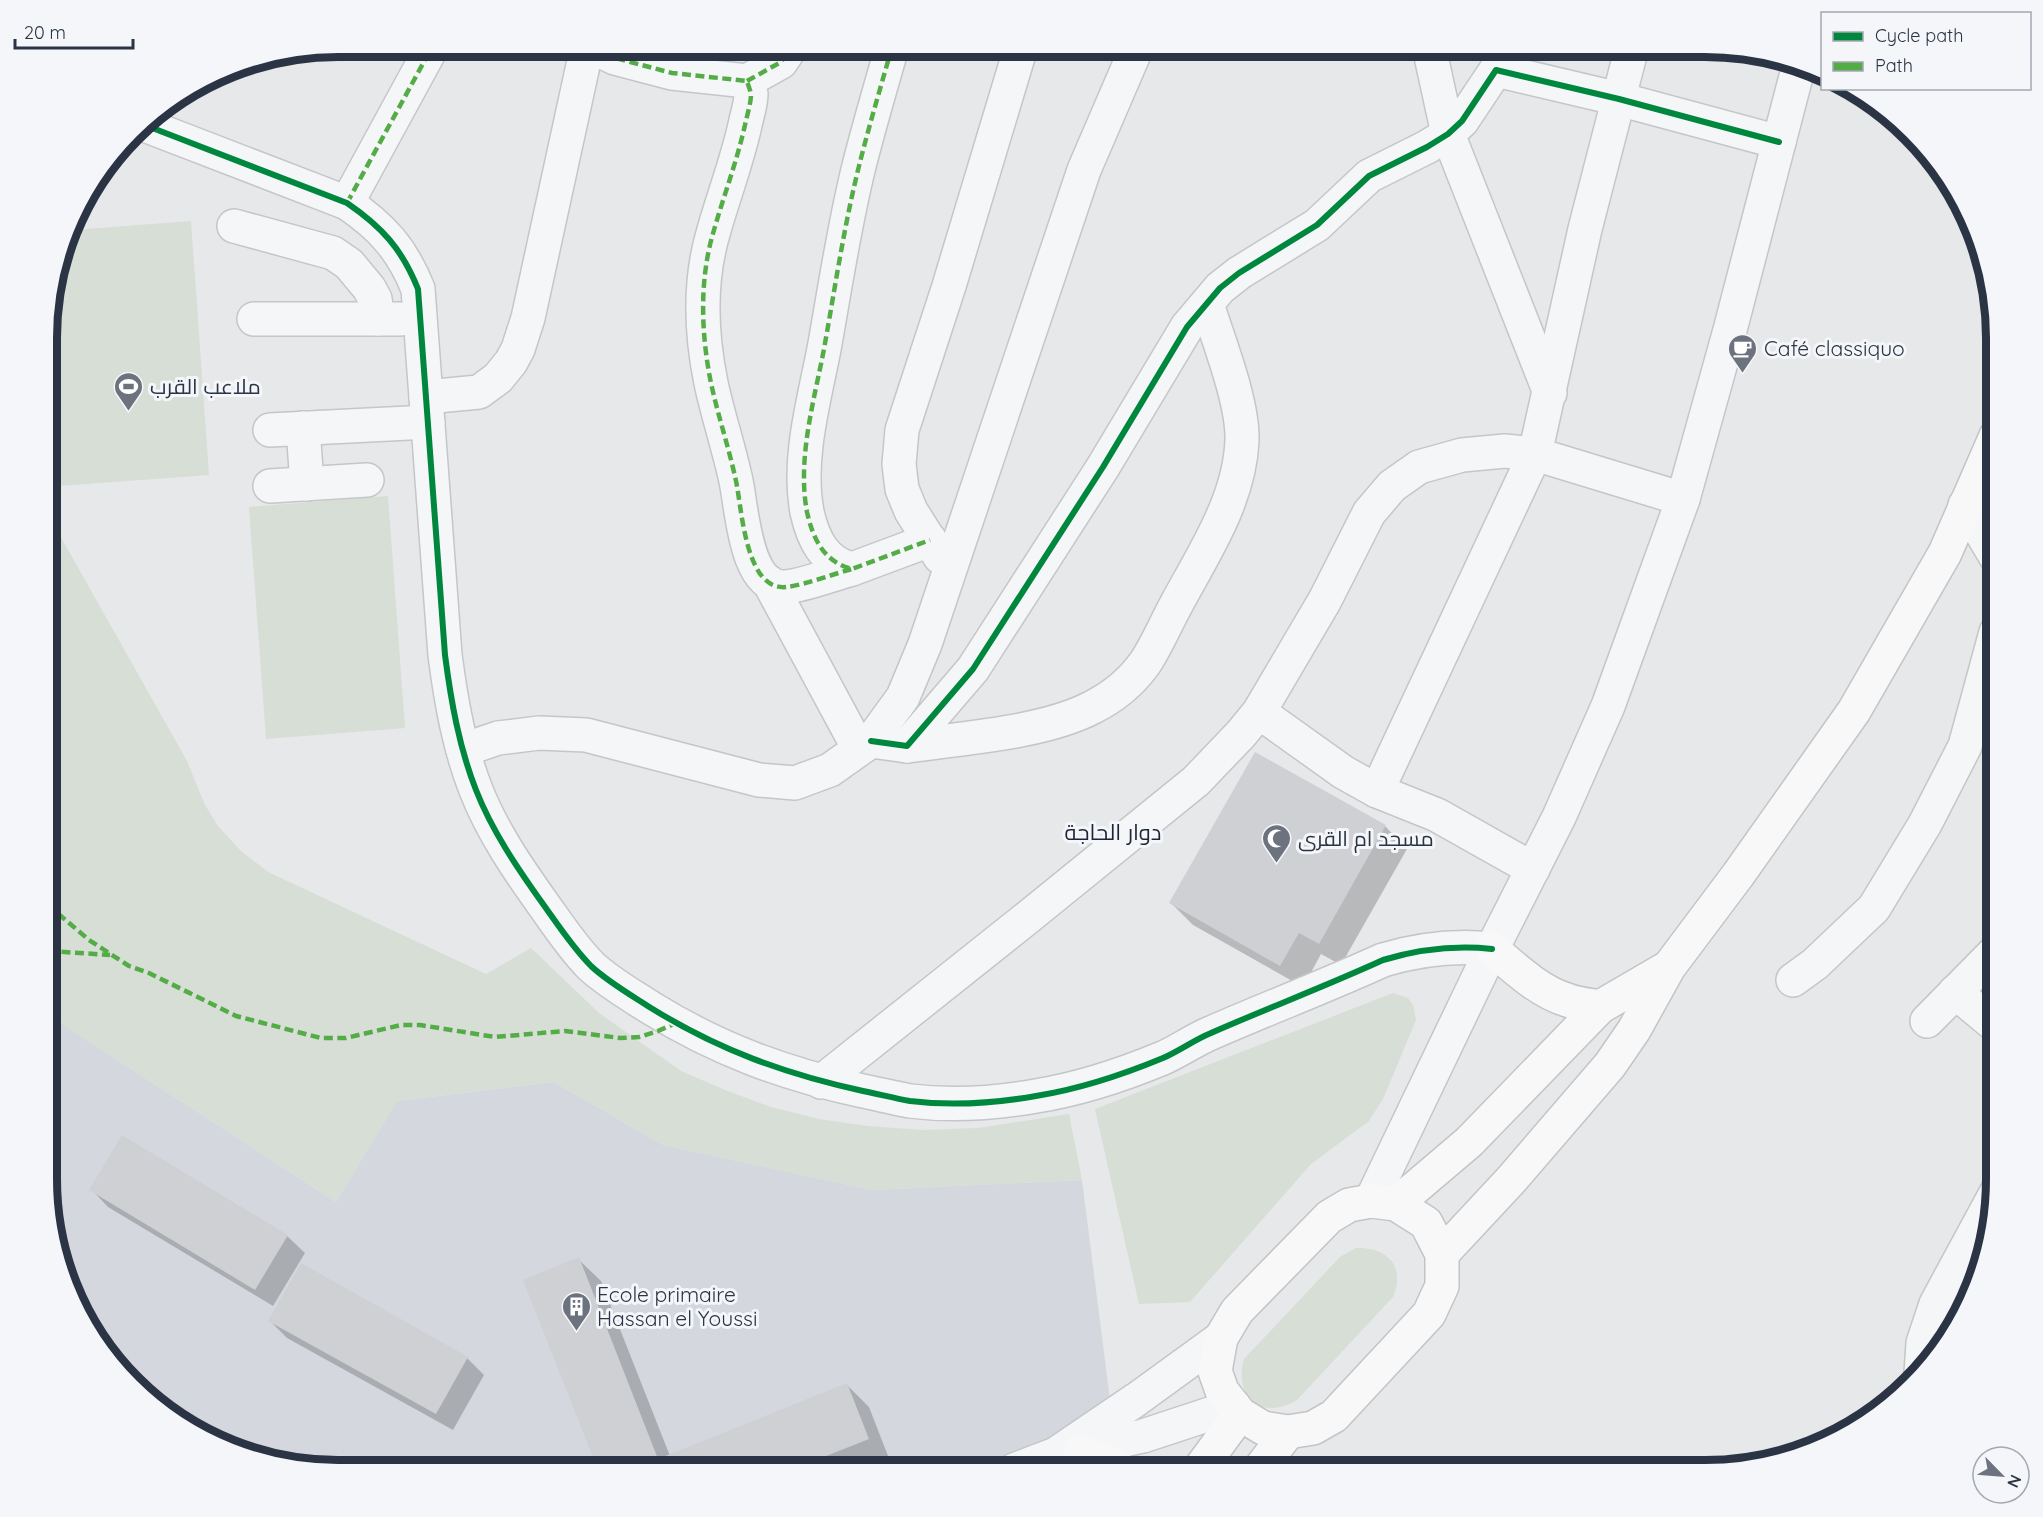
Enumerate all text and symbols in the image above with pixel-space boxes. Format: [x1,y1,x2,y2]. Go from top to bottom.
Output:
scale bar [15,12,134,50]
legend [1821,12,2031,90]
text: 20 m [24,21,66,44]
text: Cycle path [1875,24,1963,47]
text: Path [1875,54,1913,77]
cafe icon: Café classiquo [1727,332,1759,374]
place label: Café classiquo [1764,335,1905,361]
sports icon: ملاعب القرب [113,370,145,412]
place label: ملاعب القرب [150,373,261,399]
district label: دوار الحاجة [1065,818,1161,846]
mosque icon: مسجد ام القرى [1261,822,1293,864]
place label: مسجد ام القرى [1298,825,1434,853]
place label: Ecole primaire Hassan el Youssi [597,1281,757,1331]
building icon: Ecole primaire Hassan el Youssi [560,1290,592,1332]
north arrow [1971,1445,2031,1505]
text: N [2003,1472,2026,1491]

